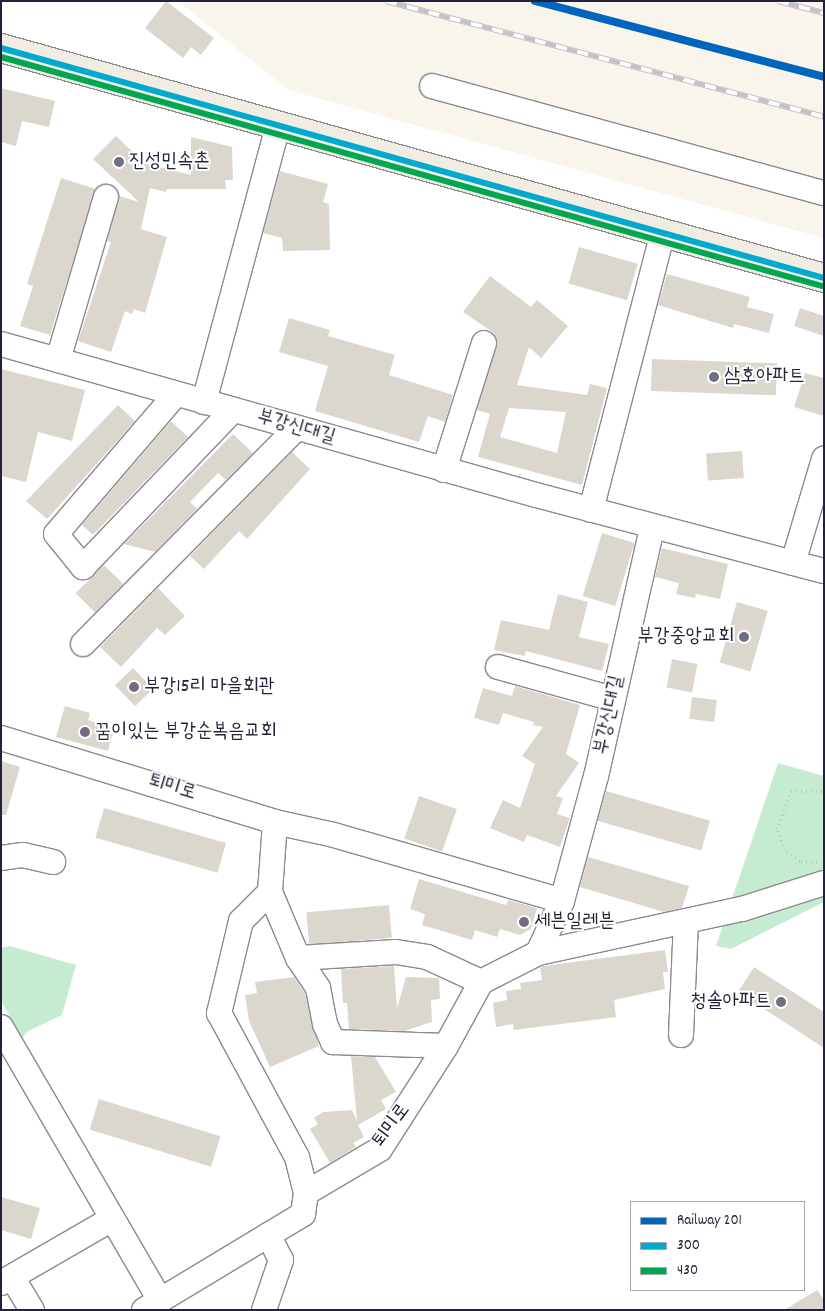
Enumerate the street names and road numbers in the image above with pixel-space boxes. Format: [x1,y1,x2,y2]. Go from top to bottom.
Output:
street label: 부강신대길 [254,405,338,451]
street label: 부강신대길 [590,673,630,757]
street label: 퇴미로 [145,769,199,807]
street label: 퇴미로 [368,1099,416,1153]

